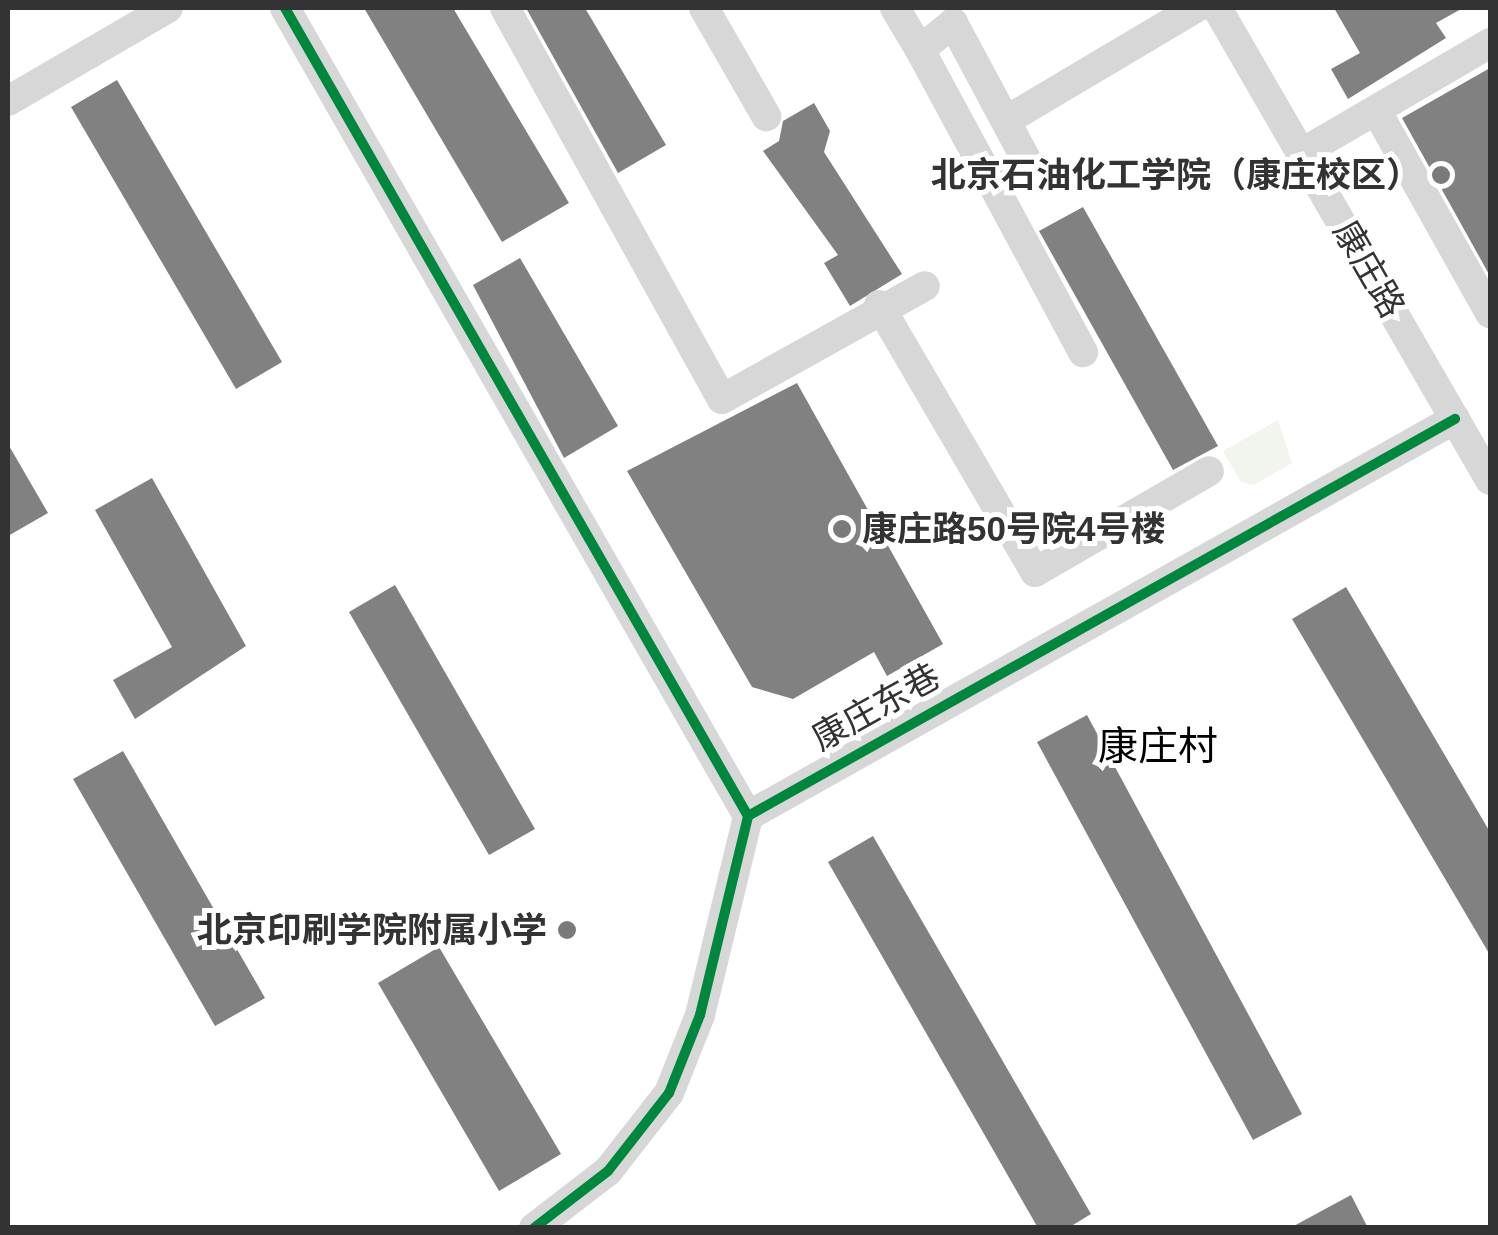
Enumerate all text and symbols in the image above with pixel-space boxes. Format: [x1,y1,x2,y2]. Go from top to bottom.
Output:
place label: 北京石油化工学院（康庄校区） [931,154,1421,196]
marker: 北京石油化工学院（康庄校区） [1430,164,1452,186]
street label: 康庄路 [1325,213,1413,325]
place label: 康庄路50号院4号楼 [862,508,1165,550]
marker: 康庄路50号院4号楼 [831,518,853,540]
street label: 康庄东巷 [805,655,947,759]
district label: 康庄村 [1098,722,1218,770]
place label: 北京印刷学院附属小学 [197,909,547,951]
marker: 北京印刷学院附属小学 [556,919,578,941]

